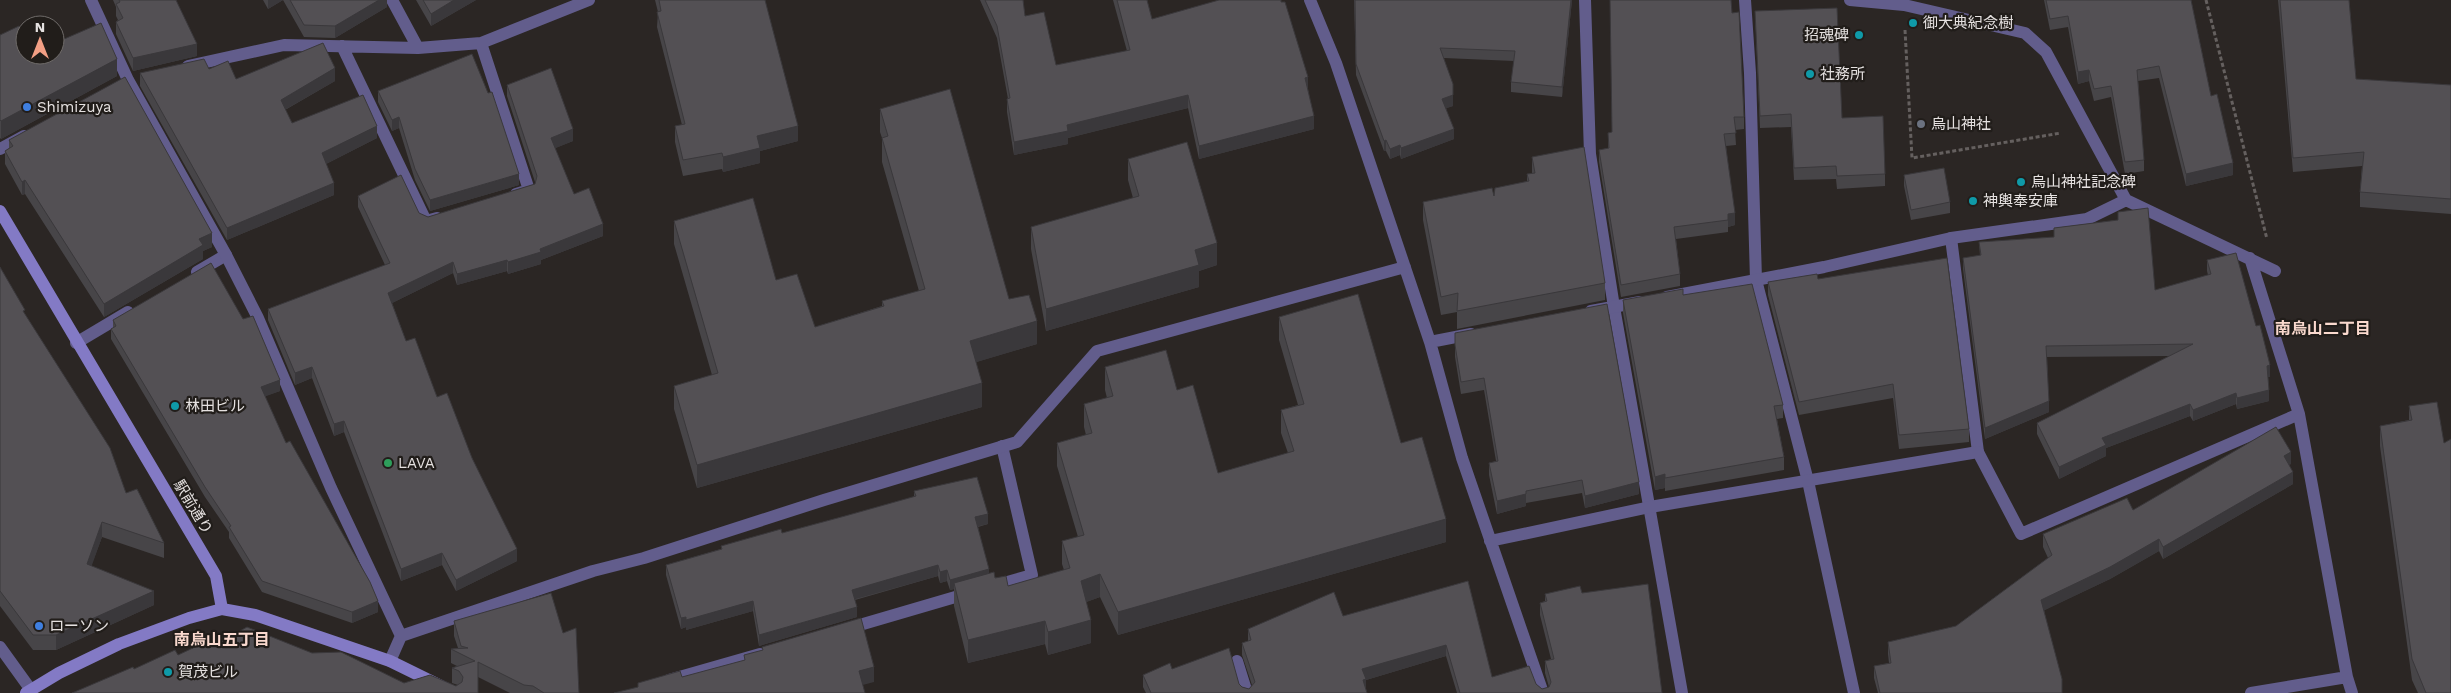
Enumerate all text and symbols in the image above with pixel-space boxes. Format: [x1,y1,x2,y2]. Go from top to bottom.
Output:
place label: 御大典紀念樹 [1923,14,2013,32]
north arrow [15,15,65,65]
marker: 御大典紀念樹 [1907,17,1919,29]
text: N [35,19,45,35]
place label: 招魂碑 [1804,26,1849,44]
marker: 招魂碑 [1853,29,1865,41]
place label: 社務所 [1820,65,1865,83]
marker: 社務所 [1804,68,1816,80]
place label: Shimizuya [37,98,112,116]
marker: Shimizuya [21,101,33,113]
place label: 烏山神社 [1931,115,1991,133]
marker: 烏山神社 [1915,118,1927,130]
place label: 烏山神社記念碑 [2031,173,2136,191]
marker: 烏山神社記念碑 [2015,176,2027,188]
place label: 神輿奉安庫 [1983,192,2058,210]
marker: 神輿奉安庫 [1967,195,1979,207]
district label: 南烏山二丁目 [2275,319,2371,338]
place label: 林田ビル [185,397,245,415]
marker: 林田ビル [169,400,181,412]
place label: LAVA [398,454,435,472]
marker: LAVA [382,457,394,469]
street label: 駅前通り [170,477,216,537]
place label: ローソン [49,617,109,635]
marker: ローソン [33,620,45,632]
district label: 南烏山五丁目 [174,630,270,649]
place label: 賀茂ビル [178,663,238,681]
marker: 賀茂ビル [162,666,174,678]

